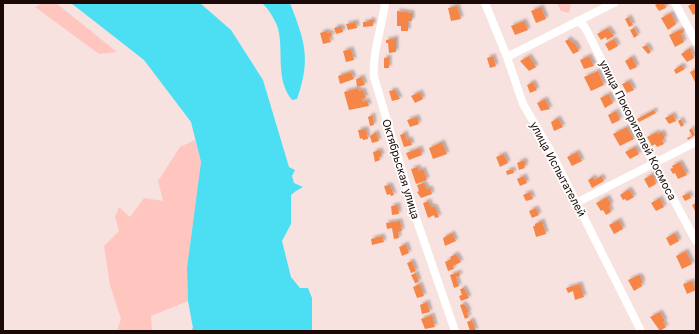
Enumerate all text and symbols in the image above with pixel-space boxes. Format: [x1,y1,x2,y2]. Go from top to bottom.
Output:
street label: улица Покорителей Космоса [596,57,680,203]
street label: Октябрьская улица [379,117,423,221]
street label: улица Испытателей [527,119,589,219]

